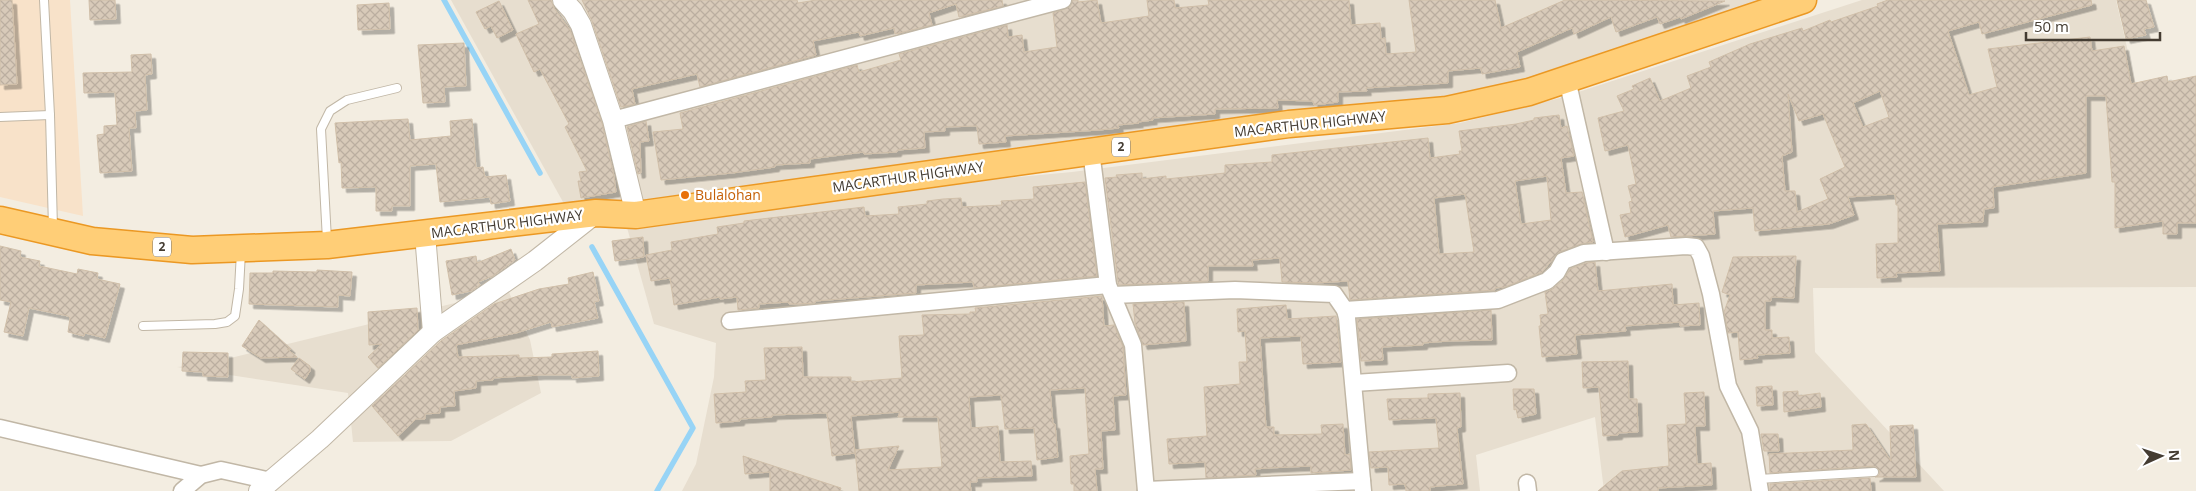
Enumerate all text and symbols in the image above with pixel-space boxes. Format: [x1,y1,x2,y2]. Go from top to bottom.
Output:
scale bar [2026,10,2160,42]
text: 50 m [2034,16,2069,36]
street label: MACARTHUR HIGHWAY [1233,106,1387,141]
road number: 2 [1112,138,1130,156]
street label: MACARTHUR HIGHWAY [831,156,985,197]
place label: Bulalohan [695,185,761,204]
marker: Bulalohan [679,189,691,201]
street label: MACARTHUR HIGHWAY [430,205,584,242]
road number: 2 [153,238,171,256]
north arrow [2136,431,2186,481]
text: N [2165,449,2184,461]

